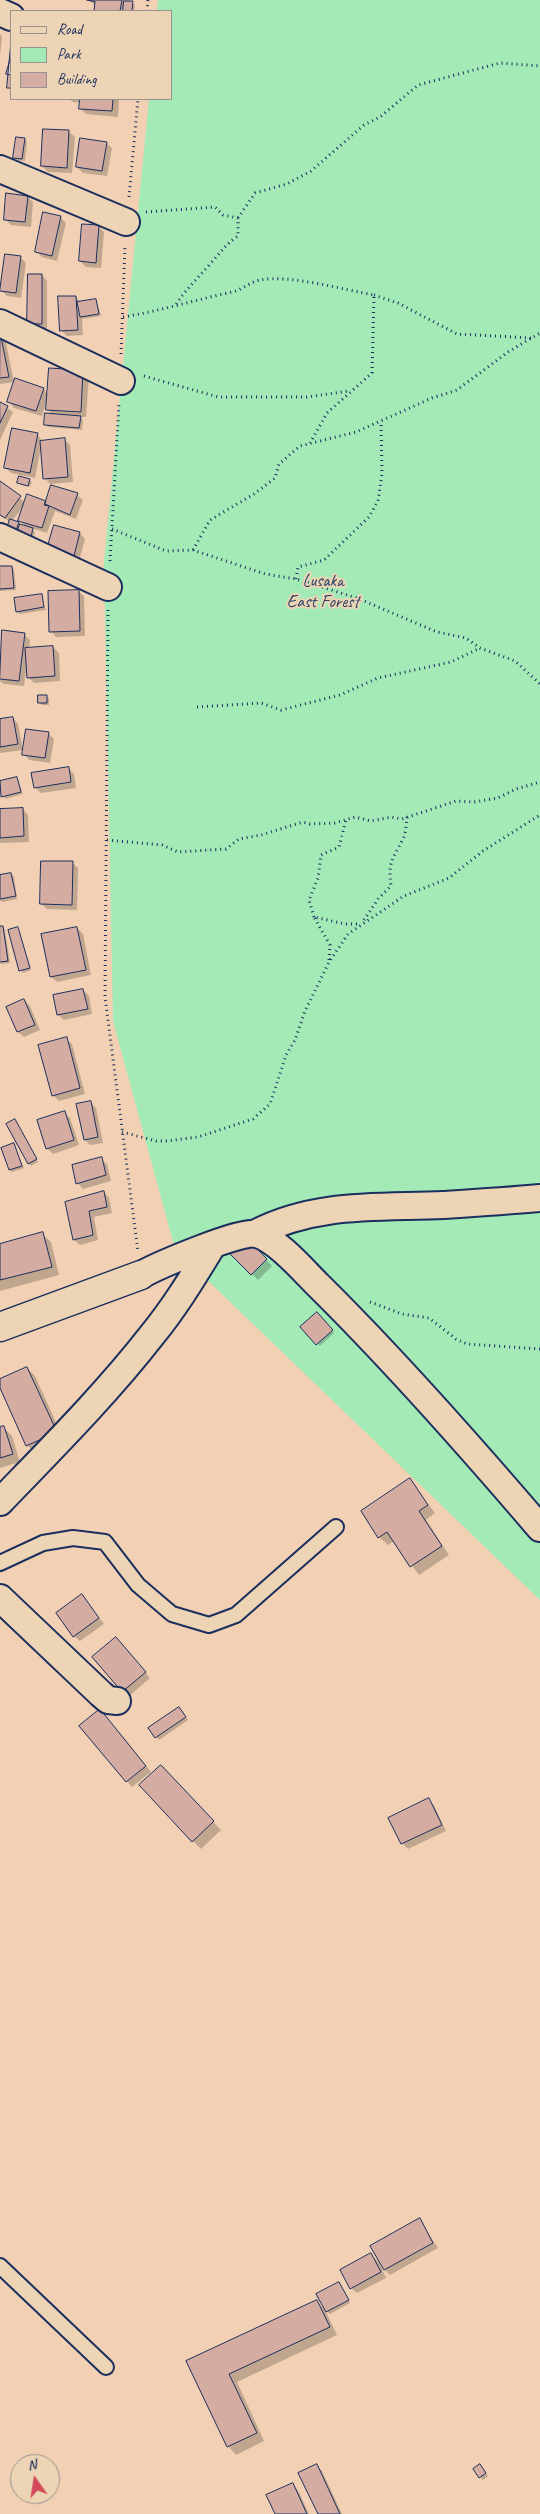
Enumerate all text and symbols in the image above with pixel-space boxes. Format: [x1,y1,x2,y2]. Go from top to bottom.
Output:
legend [10,10,172,100]
text: Road [57,20,82,39]
text: Park [57,45,81,64]
text: Building [57,70,96,89]
park label: Lusaka East Forest [287,570,359,612]
north arrow [10,2454,60,2504]
text: N [26,2456,38,2474]

